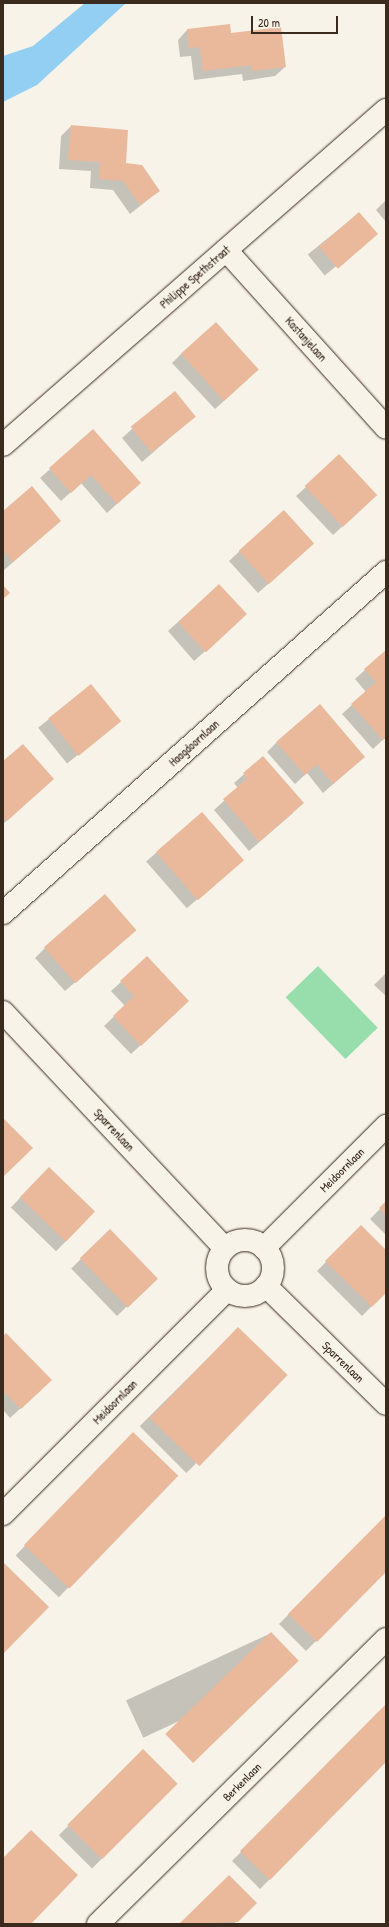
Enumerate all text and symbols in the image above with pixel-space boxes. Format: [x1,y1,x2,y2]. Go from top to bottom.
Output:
scale bar [253,8,340,34]
text: 20 m [258,14,280,31]
street label: Philippe Spethstraat [157,242,233,312]
street label: Kastanjelaan [282,314,330,364]
street label: Haagdoornlaan [166,717,222,769]
street label: Sparrenlaan [91,1106,137,1154]
street label: Meidoornlaan [317,1145,367,1195]
street label: Sparrenlaan [319,1338,367,1386]
street label: Meidoornlaan [90,1377,140,1427]
street label: Berkenlaan [220,1760,264,1804]

